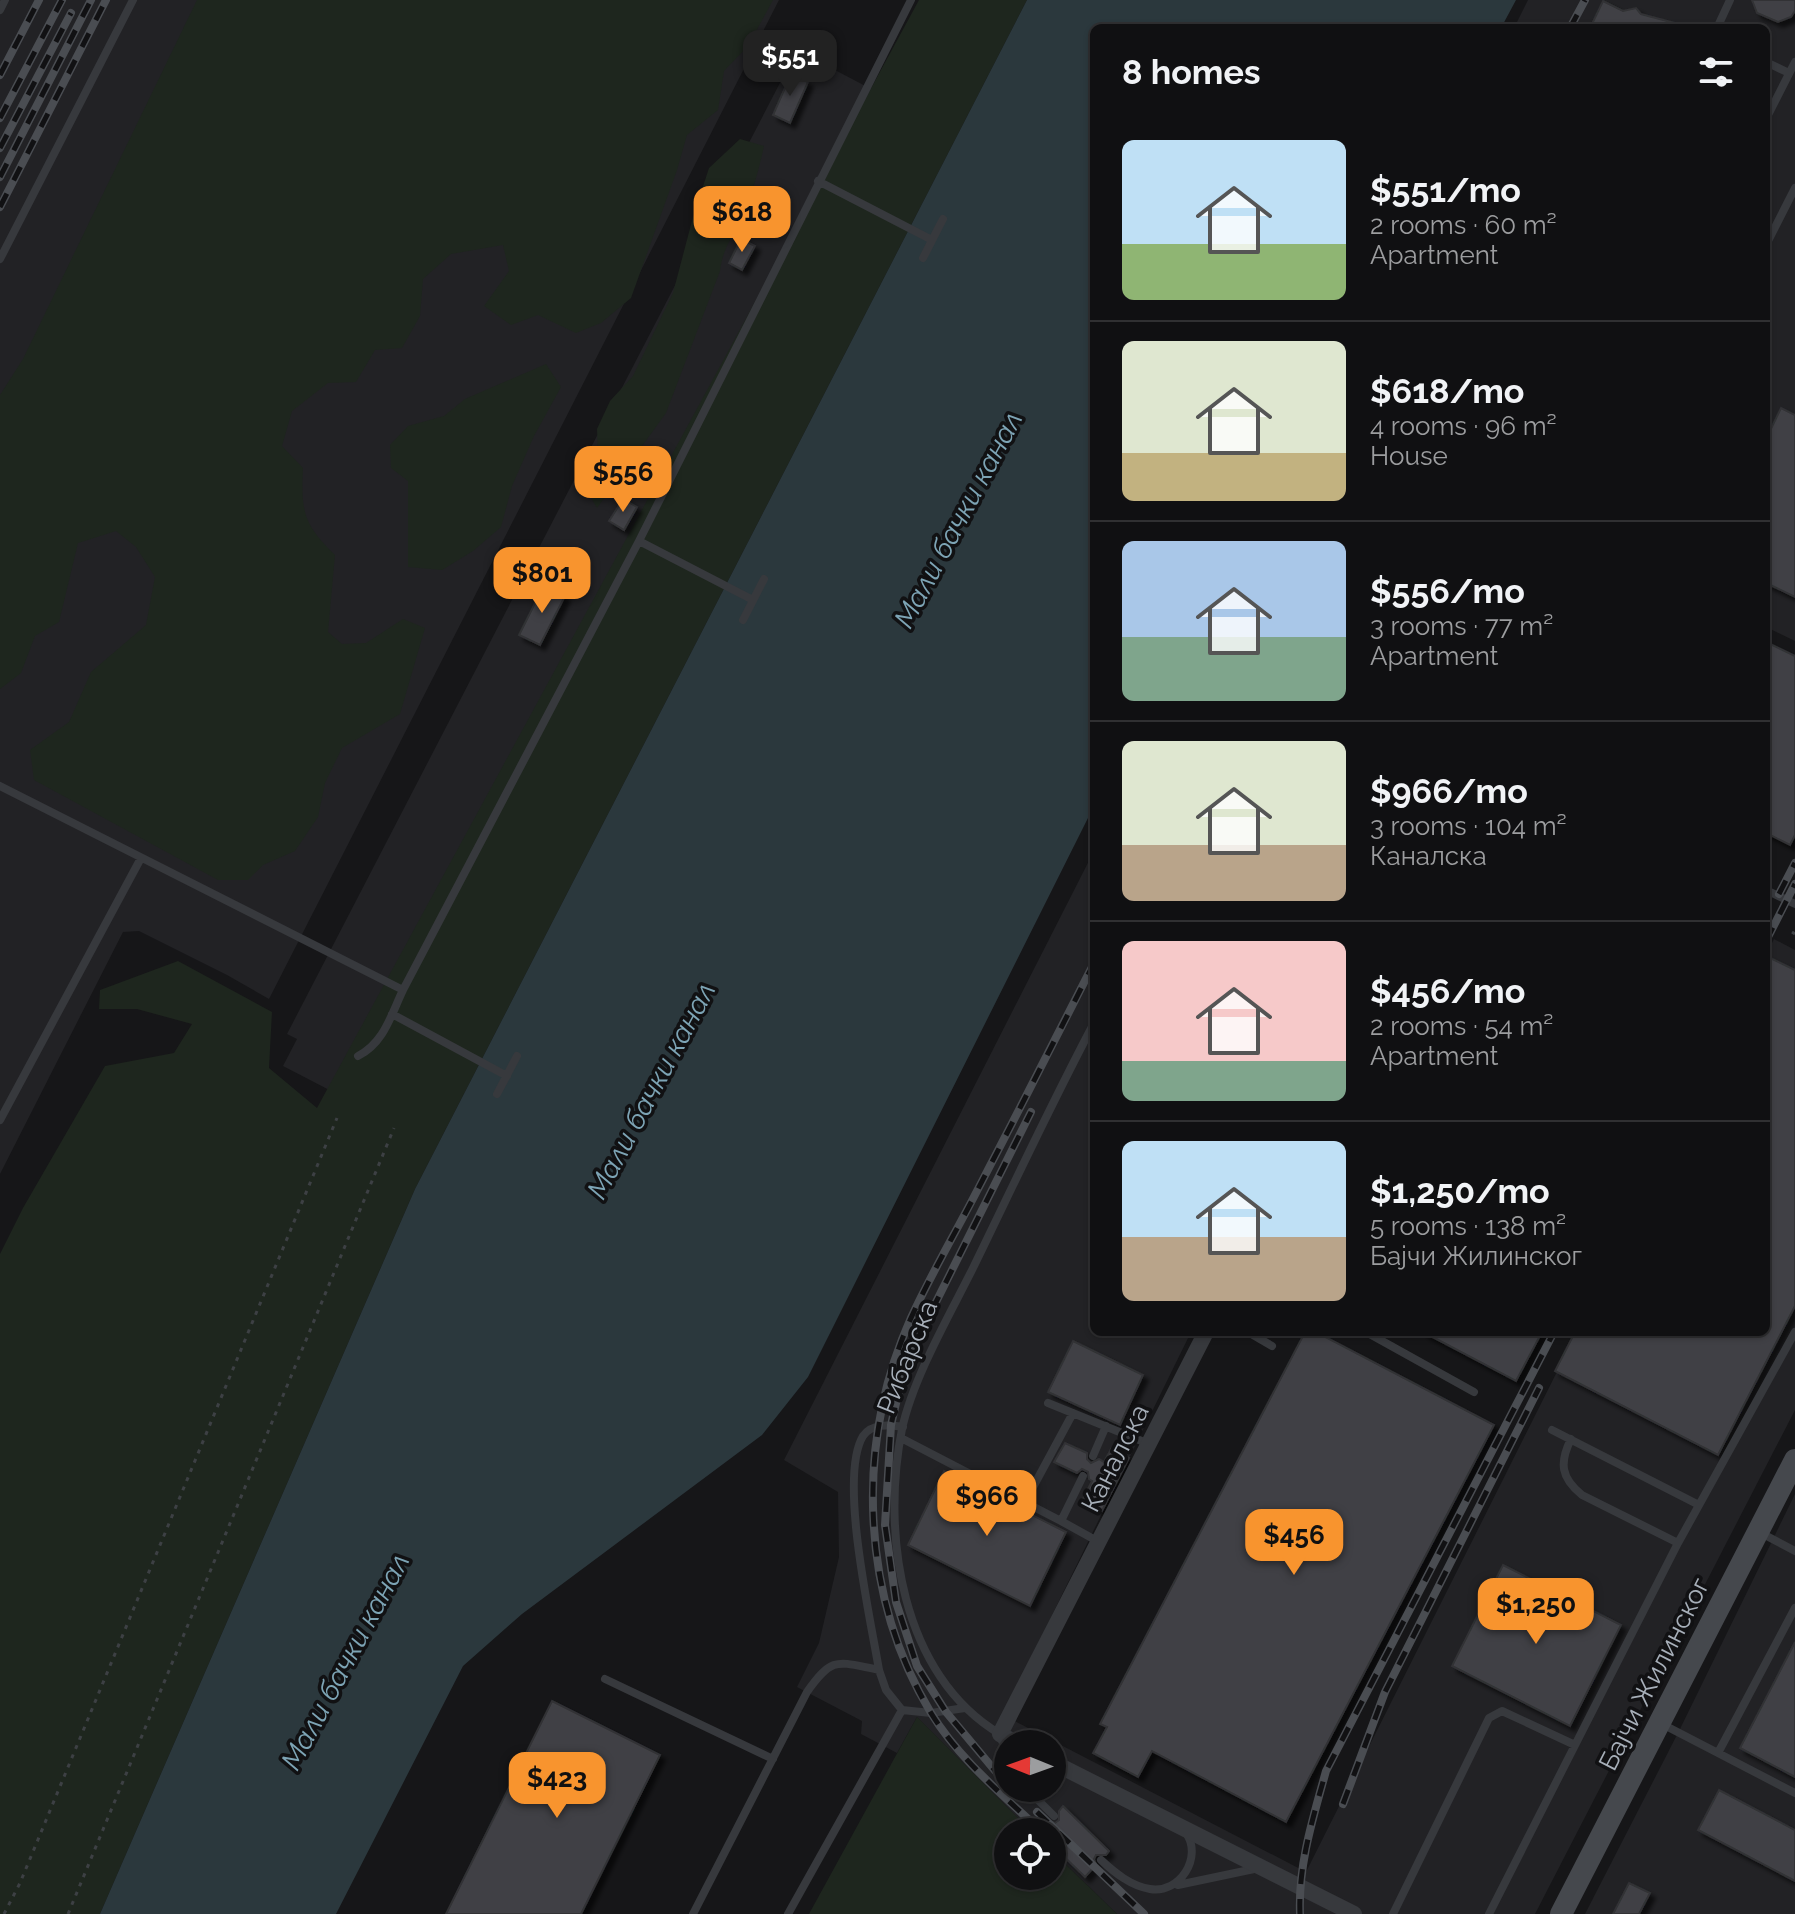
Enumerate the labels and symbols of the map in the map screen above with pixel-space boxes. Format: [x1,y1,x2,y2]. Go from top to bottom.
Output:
pin: $551 [743,30,837,98]
pin: $618 [695,186,789,254]
water label: Мали бачки канал [887,405,1030,633]
pin: $556 [576,446,670,514]
pin: $801 [495,547,589,615]
water label: Мали бачки канал [580,976,723,1204]
street label: Рибарска [871,1296,943,1418]
street label: Каналска [1075,1399,1155,1517]
pin: $966 [940,1470,1034,1538]
pin: $456 [1247,1509,1341,1577]
water label: Мали бачки канал [274,1547,417,1775]
street label: Бајчи Жилинског [1593,1572,1716,1775]
pin: $1,250 [1471,1578,1601,1646]
north arrow [994,1730,1066,1802]
pin: $423 [510,1752,604,1820]

